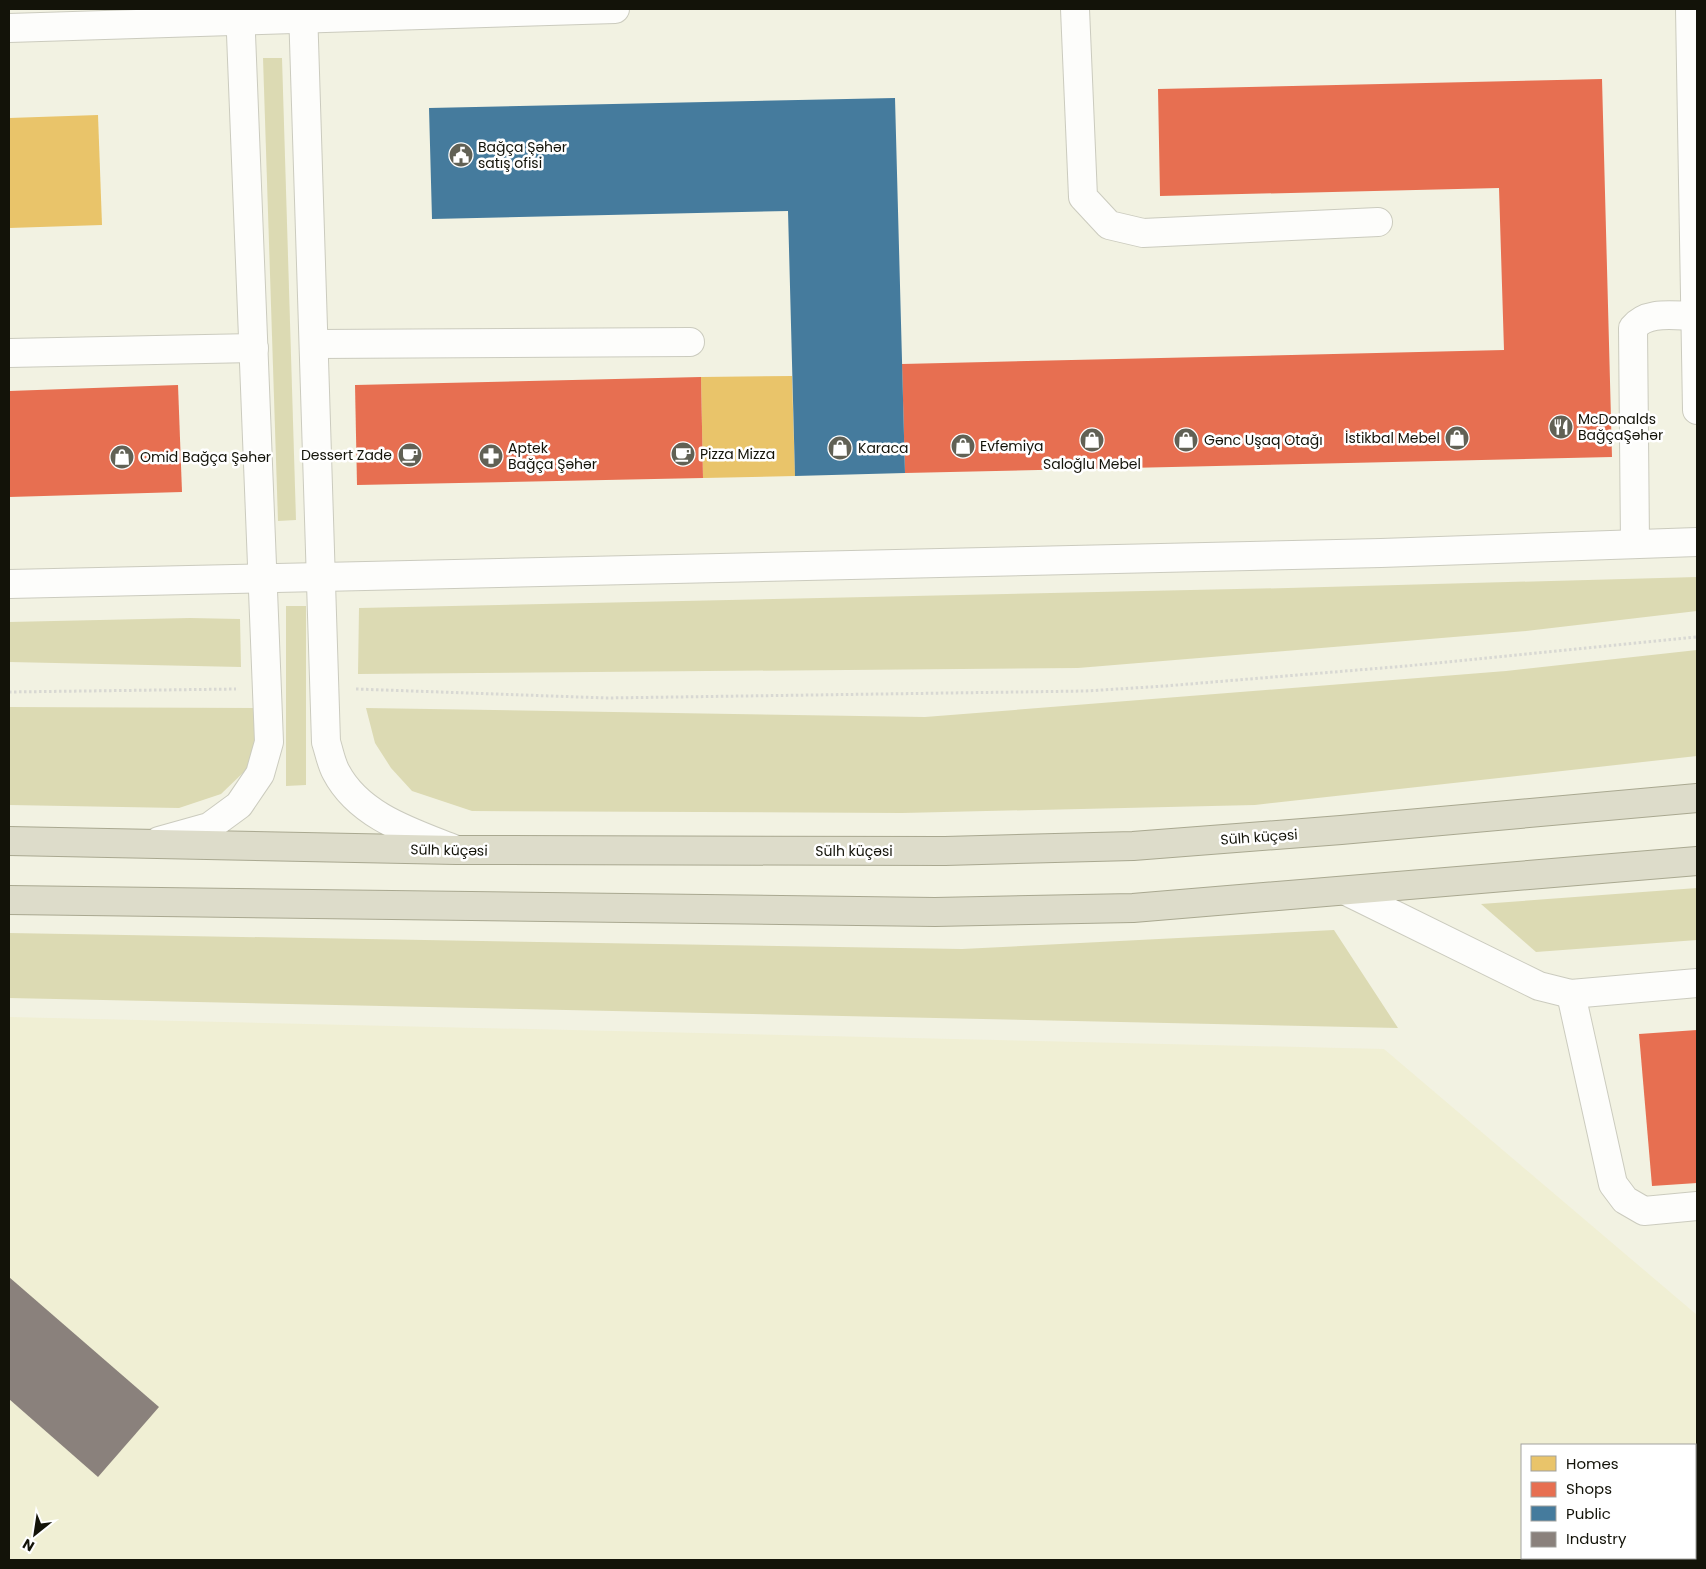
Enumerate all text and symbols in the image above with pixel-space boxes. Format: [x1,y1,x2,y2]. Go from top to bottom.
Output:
place label: Bağça Şəhər satış ofisi [478,137,567,173]
public building icon: Bağça Şəhər satış ofisi [448,142,474,168]
place label: McDonalds BağçaŞəhər [1578,409,1663,445]
restaurant icon: McDonalds BağçaŞəhər [1548,414,1574,440]
shop icon: İstikbal Mebel [1444,425,1470,451]
shop icon: Saloğlu Mebel [1079,427,1105,453]
shop icon: Gənc Uşaq Otağı [1173,427,1199,453]
place label: İstikbal Mebel [1345,428,1440,448]
place label: Gənc Uşaq Otağı [1204,430,1323,450]
shop icon: Evfemiya [950,433,976,459]
shop icon: Karaca [827,435,853,461]
place label: Evfemiya [980,436,1044,456]
place label: Aptek Bağça Şəhər [508,438,597,474]
place label: Karaca [858,438,909,458]
cafe icon: Pizza Mizza [670,441,696,467]
cafe icon: Dessert Zade [397,442,423,468]
pharmacy icon: Aptek Bağça Şəhər [478,443,504,469]
shop icon: Omid Bağça Şəhər [109,444,135,470]
place label: Pizza Mizza [700,444,775,464]
place label: Dessert Zade [301,445,392,465]
place label: Omid Bağça Şəhər [140,447,271,467]
place label: Saloğlu Mebel [1043,454,1141,474]
street label: Sülh küçəsi [1220,824,1298,850]
street label: Sülh küçəsi [410,839,488,861]
street label: Sülh küçəsi [815,841,893,861]
legend [1521,1444,1696,1559]
text: Homes [1566,1453,1619,1474]
text: Shops [1566,1478,1612,1499]
text: Public [1566,1503,1611,1524]
north arrow [10,1509,60,1559]
text: Industry [1566,1528,1627,1549]
text: N [19,1534,38,1557]

